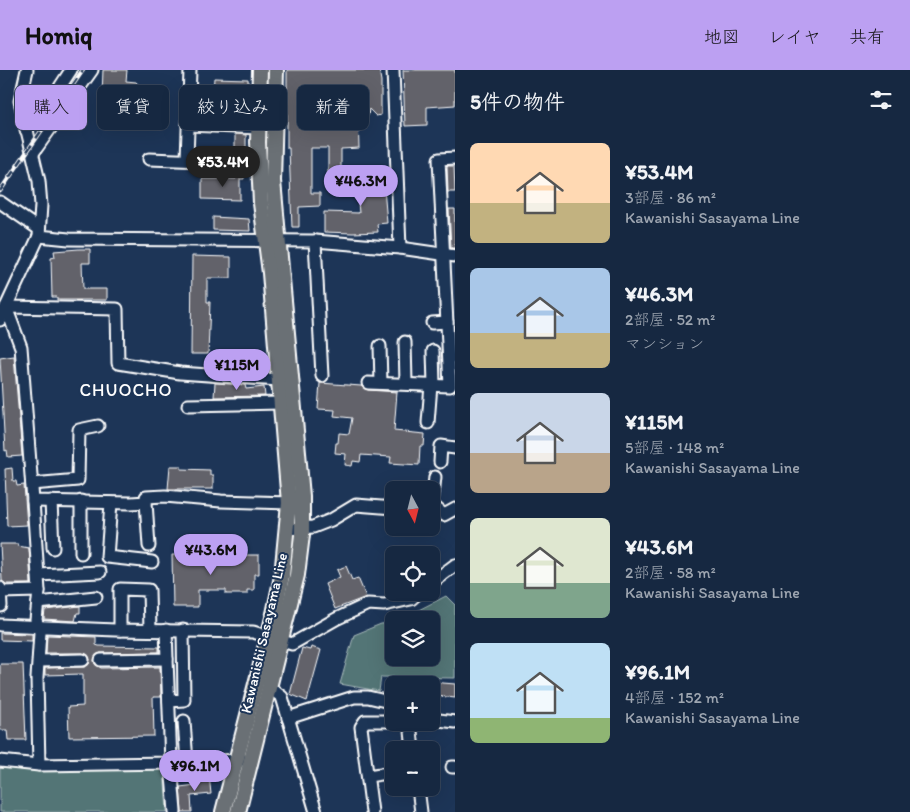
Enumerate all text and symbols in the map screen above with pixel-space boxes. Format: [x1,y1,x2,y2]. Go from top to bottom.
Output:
text: Homiq [25,21,93,50]
text: 地図 [704,26,740,48]
text: レイヤ [768,26,821,48]
text: 共有 [849,26,885,48]
chip: 購入 [15,85,87,130]
chip: 賃貸 [97,85,169,130]
chip: 絞り込み [179,85,287,130]
chip: 新着 [297,85,369,130]
icon: filters [867,86,895,114]
text: 5件の物件 [470,89,565,114]
pin: ¥53.4M [182,146,264,188]
text: ¥53.4M [197,152,249,171]
text: ¥53.4M [625,159,694,184]
icon: home [510,163,570,223]
pin: ¥46.3M [320,164,402,207]
text: ¥46.3M [335,171,387,190]
text: 3部屋 · 86 m² [625,188,716,207]
text: Kawanishi Sasayama Line [625,208,800,227]
text: ¥46.3M [625,281,694,306]
icon: home [510,288,570,348]
text: 2部屋 · 52 m² [625,310,715,329]
text: マンション [625,334,704,353]
pin: ¥115M [202,348,272,391]
text: ¥115M [215,355,259,374]
district label: CHUOCHO [79,379,173,401]
text: ¥115M [625,409,684,434]
icon: home [510,413,570,473]
text: 5部屋 · 148 m² [625,438,724,457]
text: Kawanishi Sasayama Line [625,458,800,477]
north arrow [385,481,440,536]
map controls [385,481,440,796]
pin: ¥43.6M [170,534,252,576]
text: ¥43.6M [625,534,694,559]
icon: home [510,538,570,598]
text: ¥43.6M [185,540,237,559]
button: locate [385,546,440,601]
street label: Kawanishi Sasayama Line [237,551,291,715]
text: 2部屋 · 58 m² [625,563,716,582]
text: Kawanishi Sasayama Line [625,583,800,602]
button: layers [385,611,440,666]
text: ¥96.1M [625,659,690,684]
icon: home [510,663,570,723]
button: + [385,676,440,731]
text: 4部屋 · 152 m² [625,688,724,707]
text: Kawanishi Sasayama Line [625,708,800,727]
button: − [385,741,440,796]
pin: ¥96.1M [154,750,236,792]
text: ¥96.1M [170,756,220,775]

